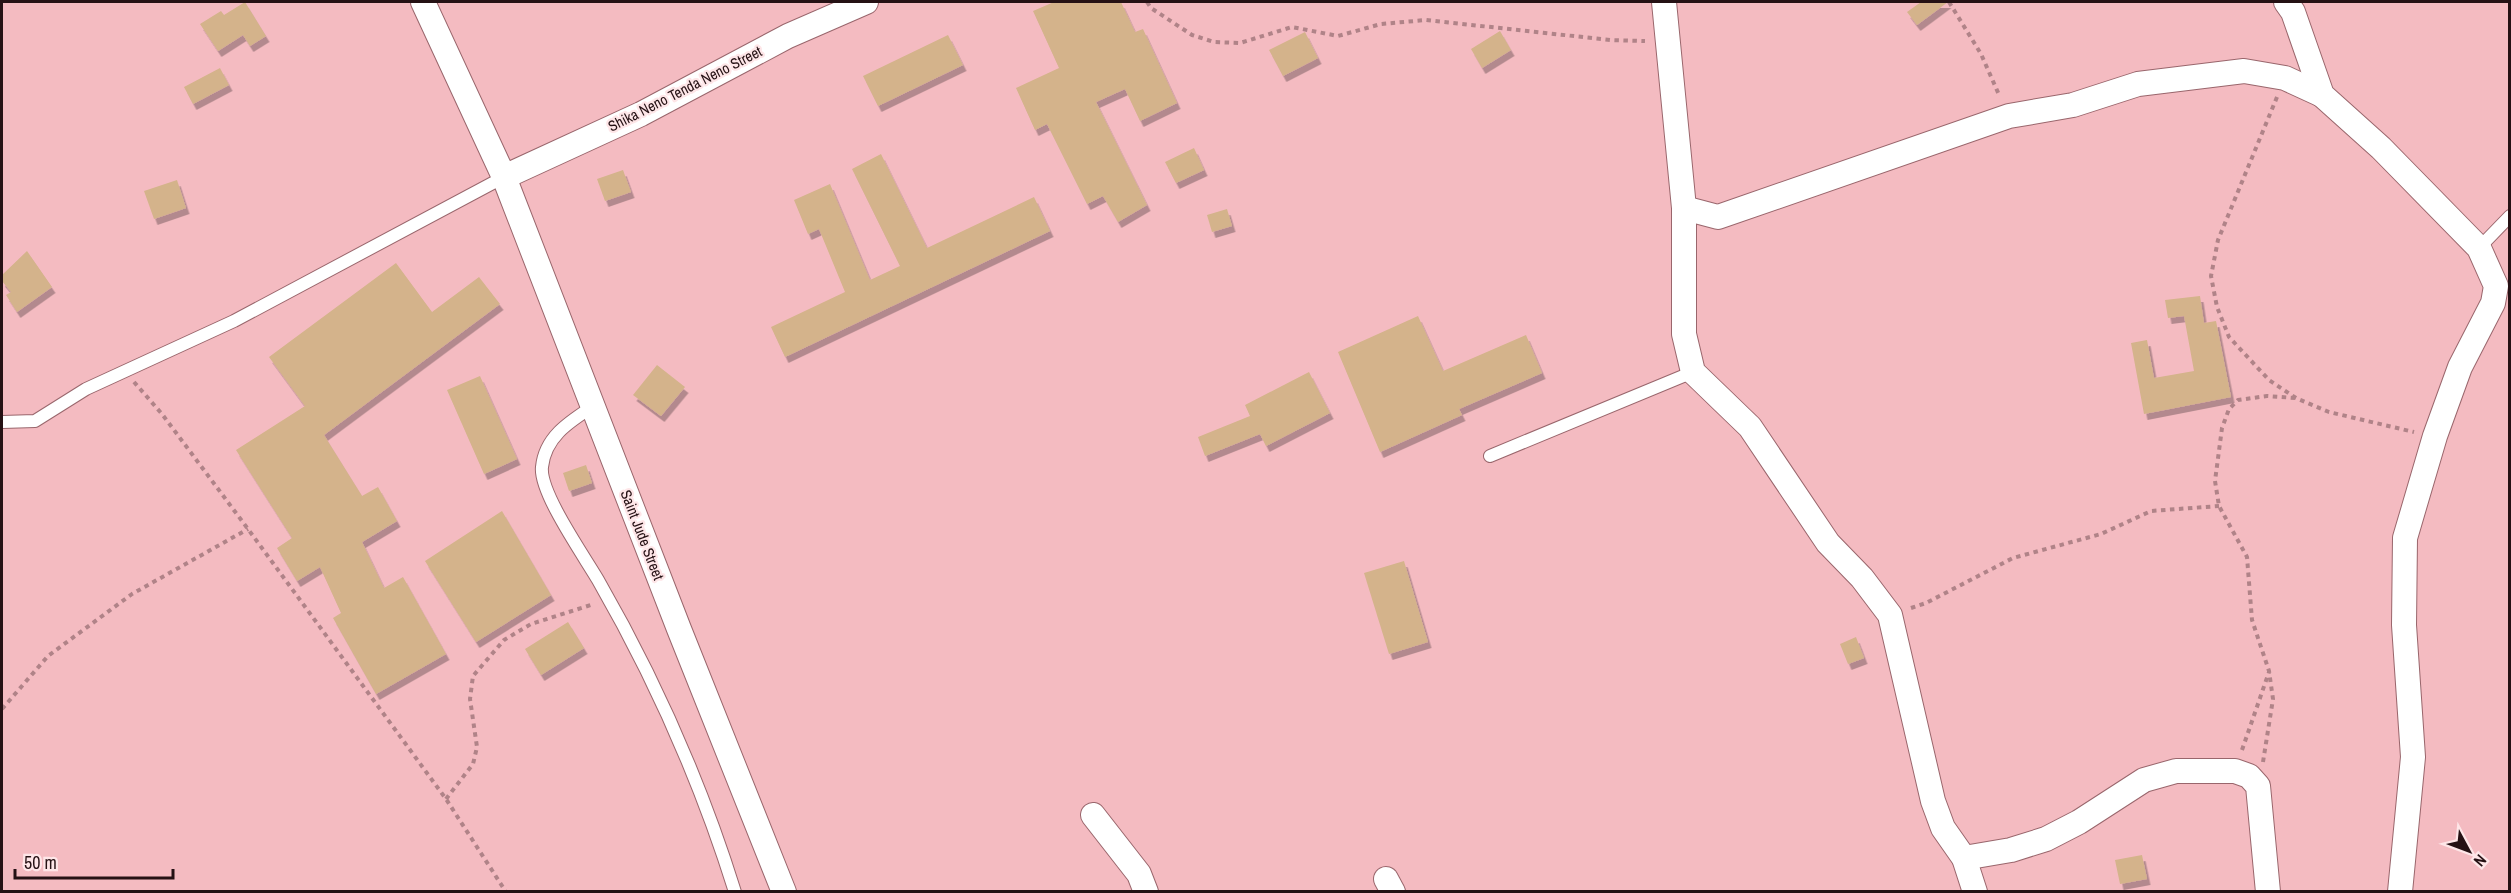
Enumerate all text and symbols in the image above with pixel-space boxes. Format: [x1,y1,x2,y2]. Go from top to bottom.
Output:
street label: Shika Neno Tenda Neno Street [604,40,766,137]
street label: Saint Jude Street [616,487,670,583]
north arrow [2439,821,2499,881]
scale bar [15,842,172,880]
text: 50 m [24,850,57,875]
text: N [2469,850,2492,872]

